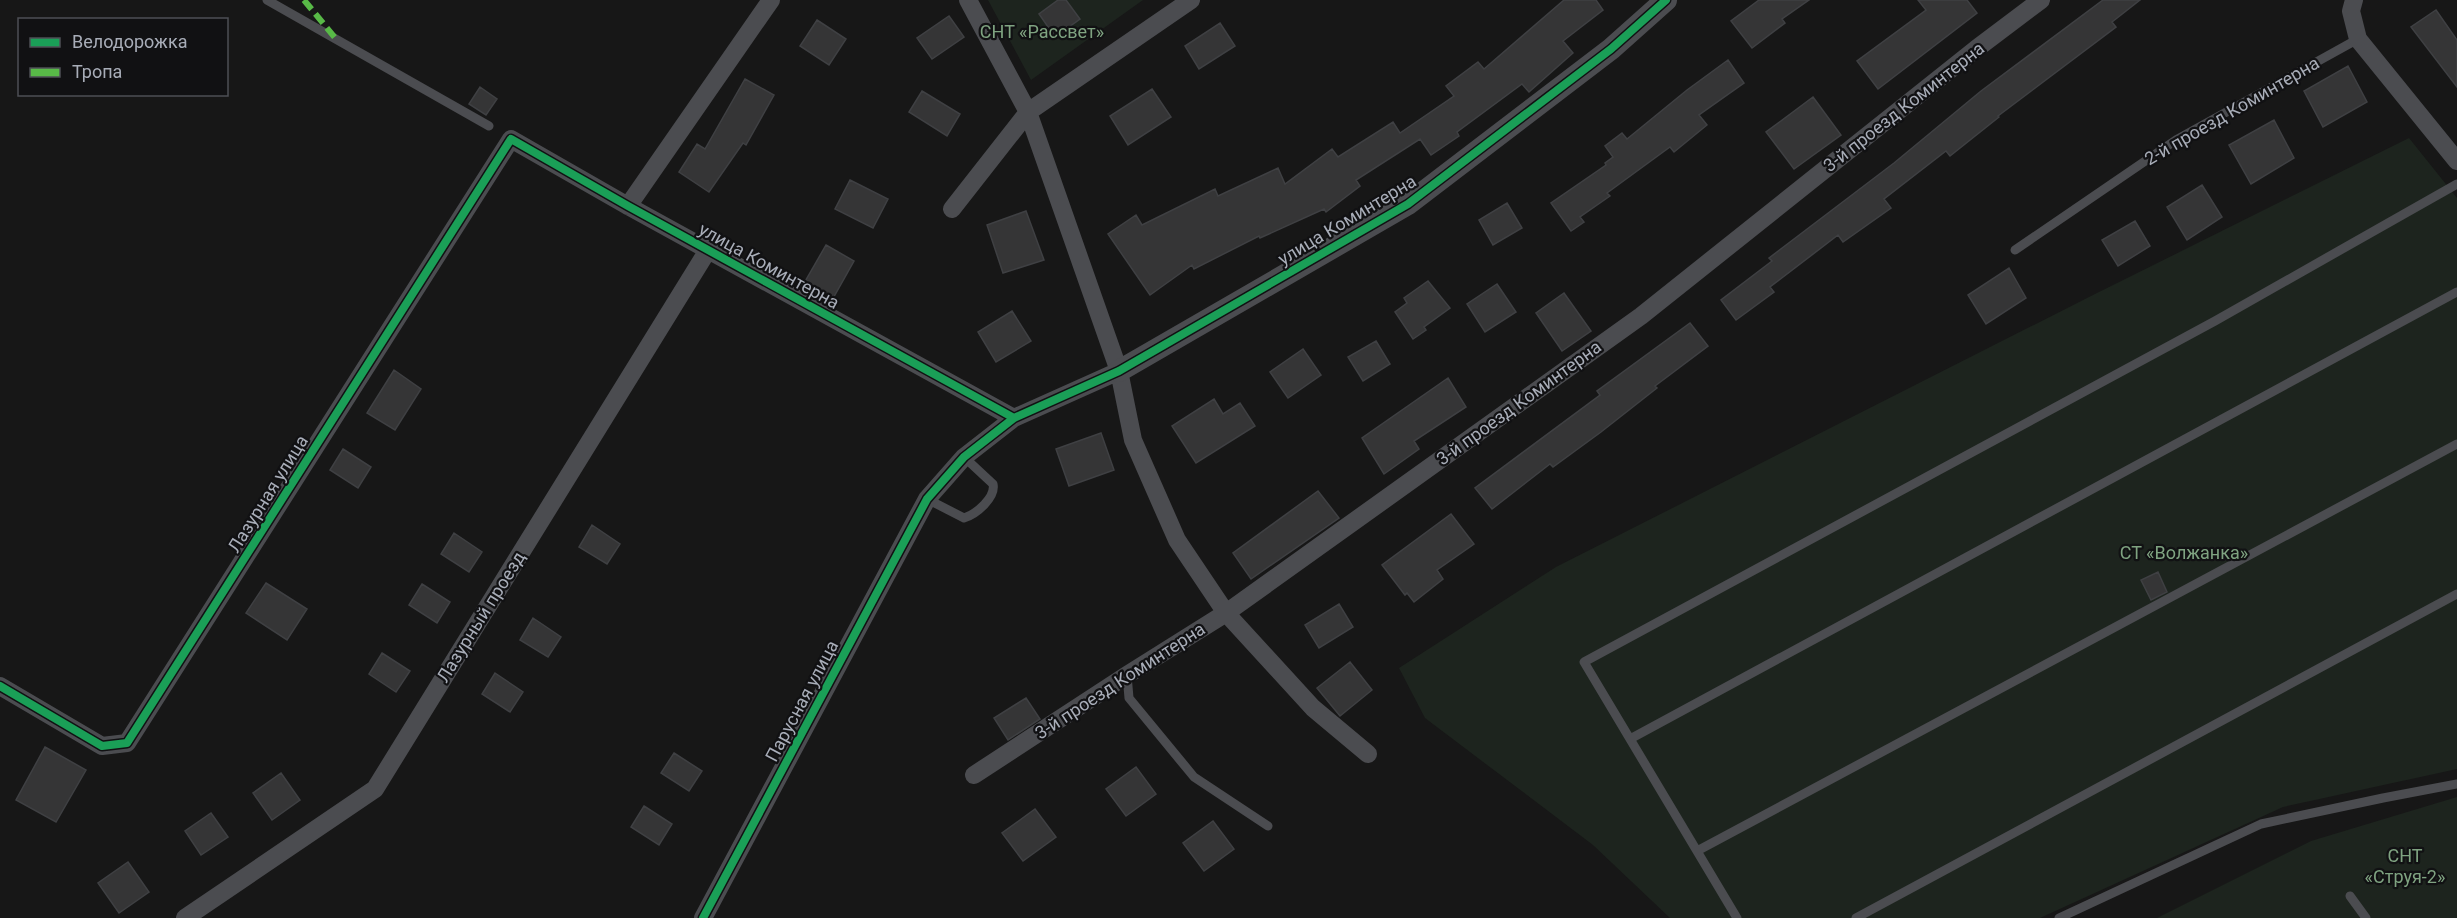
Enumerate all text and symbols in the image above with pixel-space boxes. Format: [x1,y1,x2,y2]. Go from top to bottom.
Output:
legend [18,18,228,96]
park label: СНТ «Рассвет» [980,21,1104,42]
text: Велодорожка [72,31,187,52]
street label: 3-й проезд Коминтерна [1819,37,1988,176]
street label: 2-й проезд Коминтерна [2141,52,2323,169]
text: Тропа [72,61,122,82]
street label: улица Коминтерна [1274,170,1420,269]
street label: улица Коминтерна [695,218,843,313]
street label: 3-й проезд Коминтерна [1432,336,1605,469]
street label: Лазурная улица [223,431,312,556]
park label: СТ «Волжанка» [2120,542,2248,563]
street label: Лазурный проезд [432,548,529,686]
street label: 3-й проезд Коминтерна [1031,618,1209,743]
street label: Парусная улица [761,636,842,765]
park label: СНТ «Струя-2» [2365,845,2445,887]

